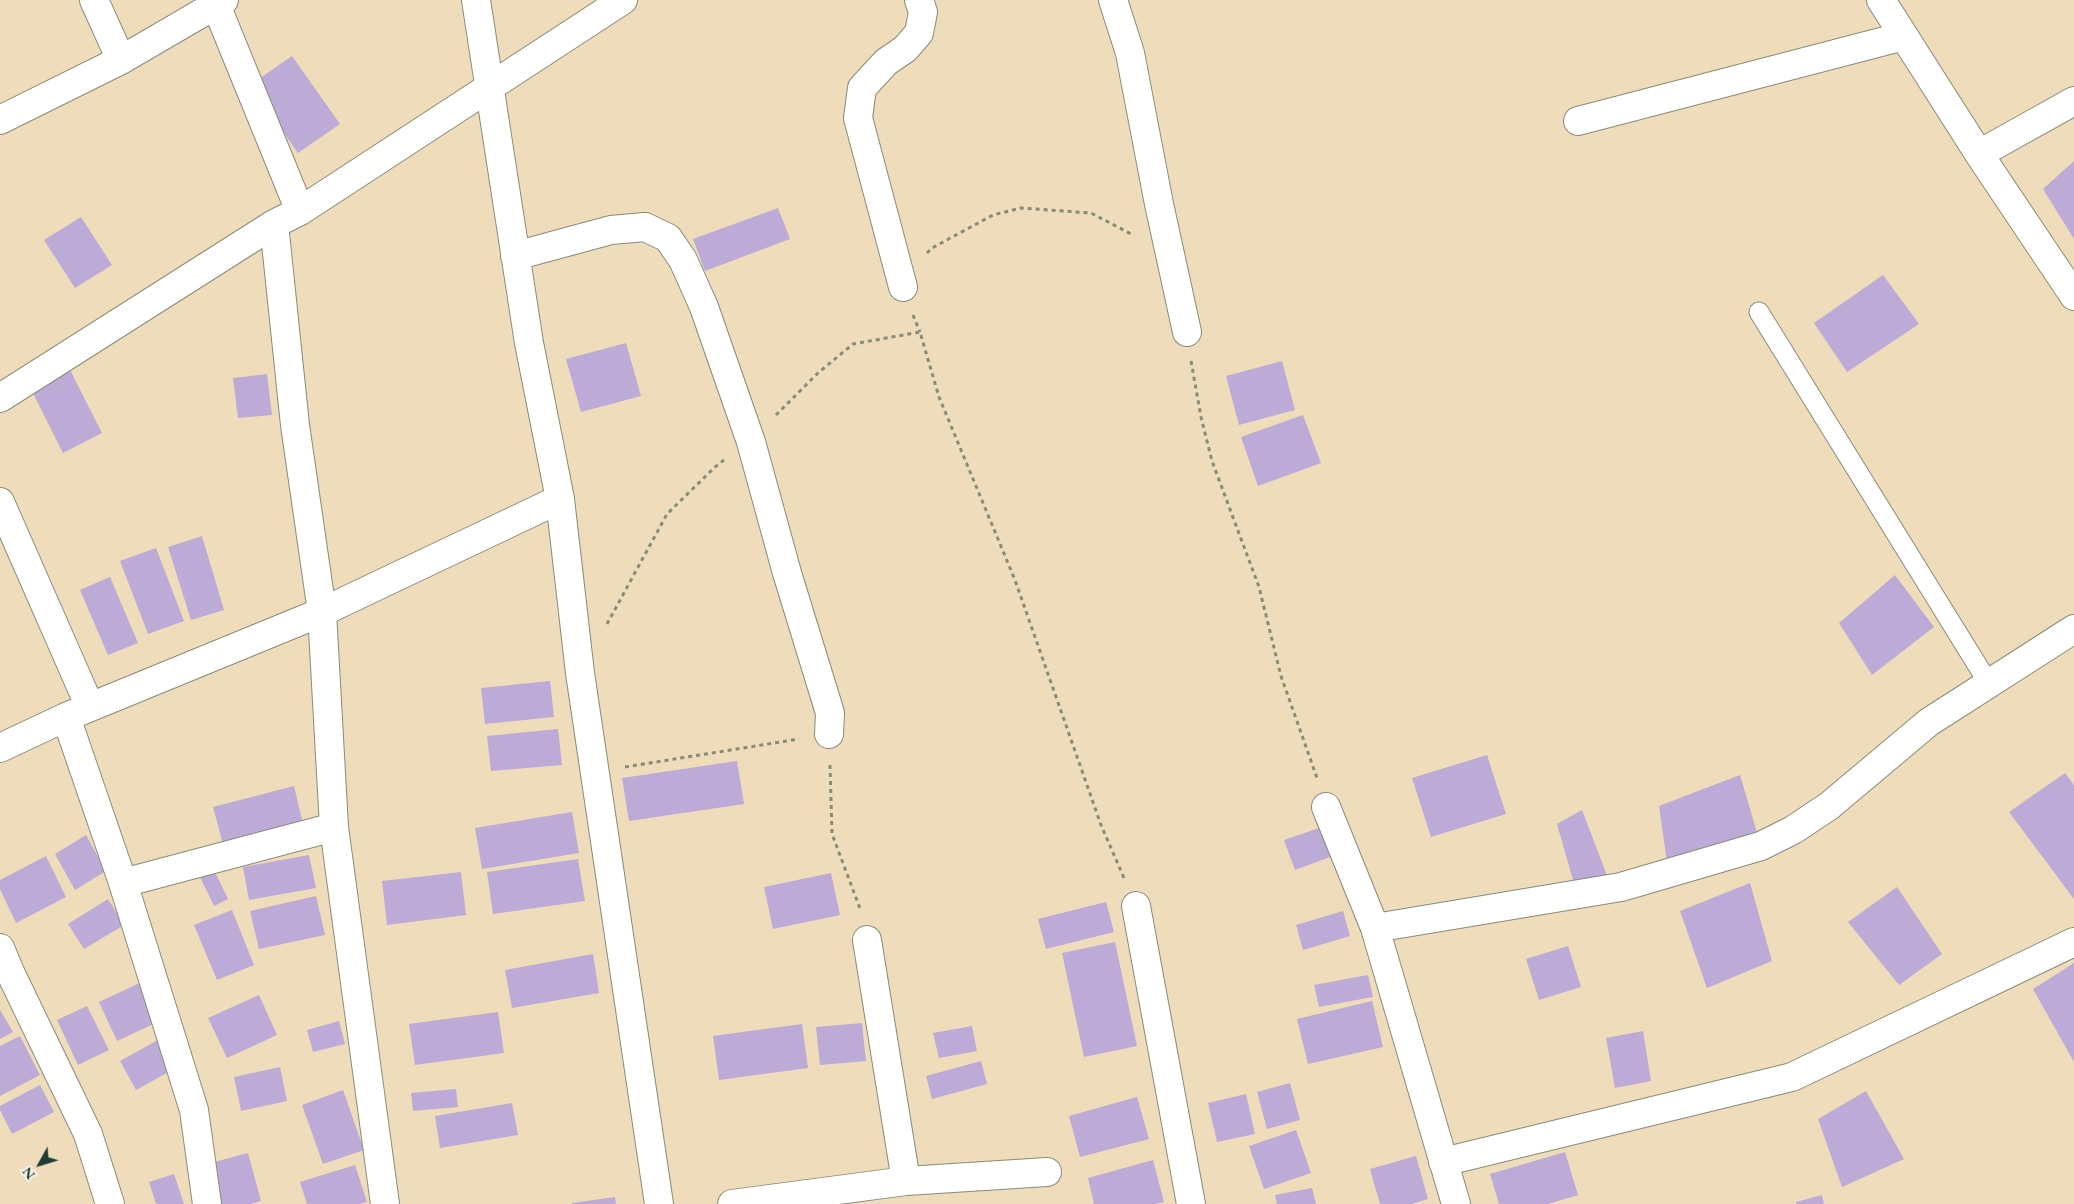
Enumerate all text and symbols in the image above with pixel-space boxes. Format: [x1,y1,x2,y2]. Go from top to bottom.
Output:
north arrow [15,1139,65,1189]
text: N [18,1163,39,1184]

